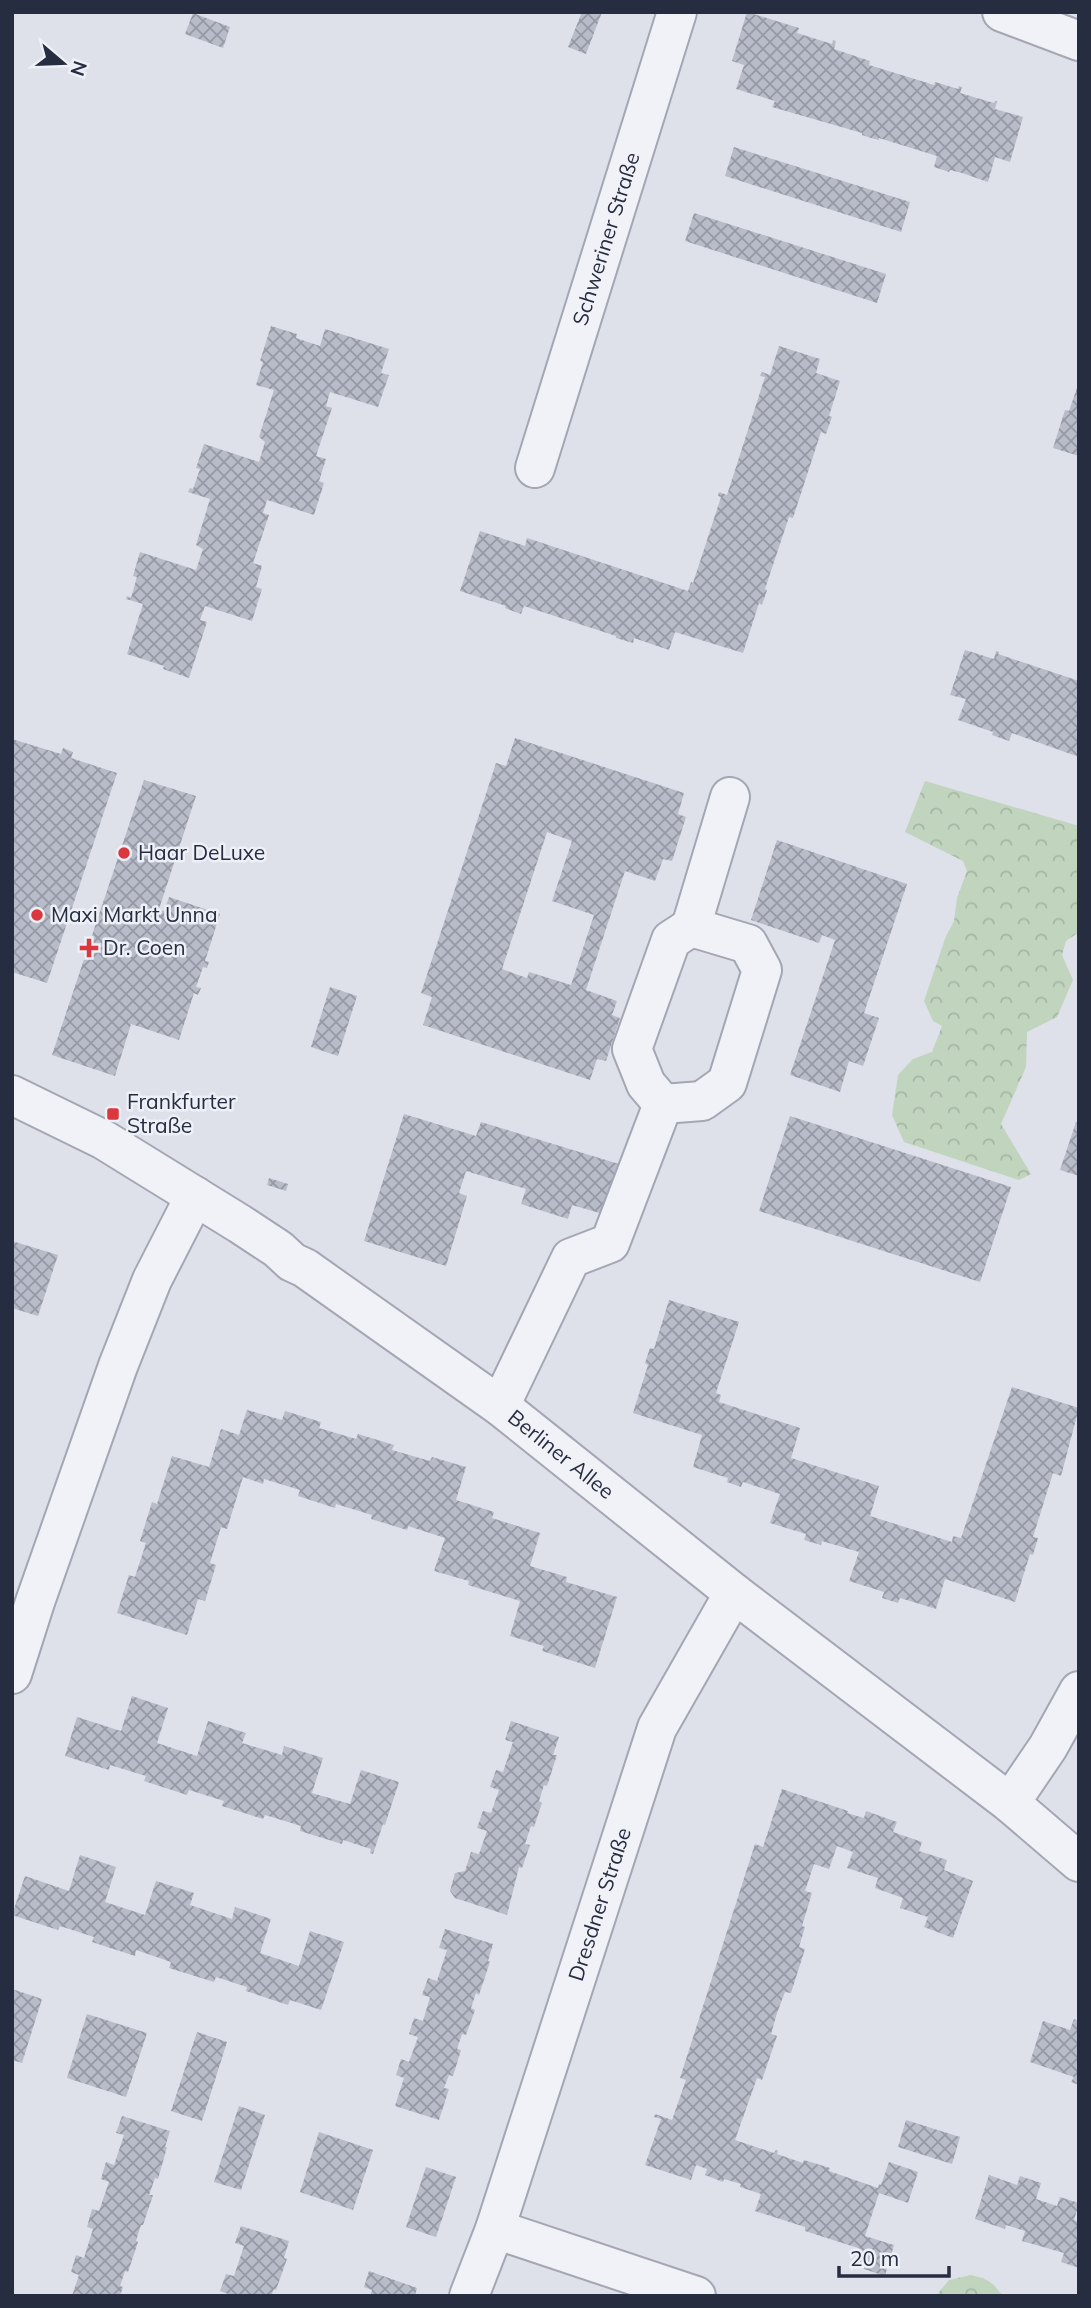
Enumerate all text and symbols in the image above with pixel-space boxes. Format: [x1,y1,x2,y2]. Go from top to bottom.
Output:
north arrow [28,28,98,98]
text: N [65,58,93,79]
street label: Schweriner Straße [566,149,645,328]
place label: Haar DeLuxe [138,839,265,865]
marker: Haar DeLuxe [116,845,132,861]
place label: Maxi Markt Unna [51,901,218,927]
marker: Maxi Markt Unna [29,907,45,923]
place label: Dr. Coen [103,934,185,960]
marker: Dr. Coen [81,940,97,956]
place label: Frankfurter Straße [127,1088,236,1138]
marker: Frankfurter Straße [105,1106,121,1122]
street label: Berliner Allee [503,1404,620,1504]
street label: Dresdner Straße [562,1824,636,1984]
scale bar [839,2234,949,2278]
text: 20 m [850,2245,899,2271]

